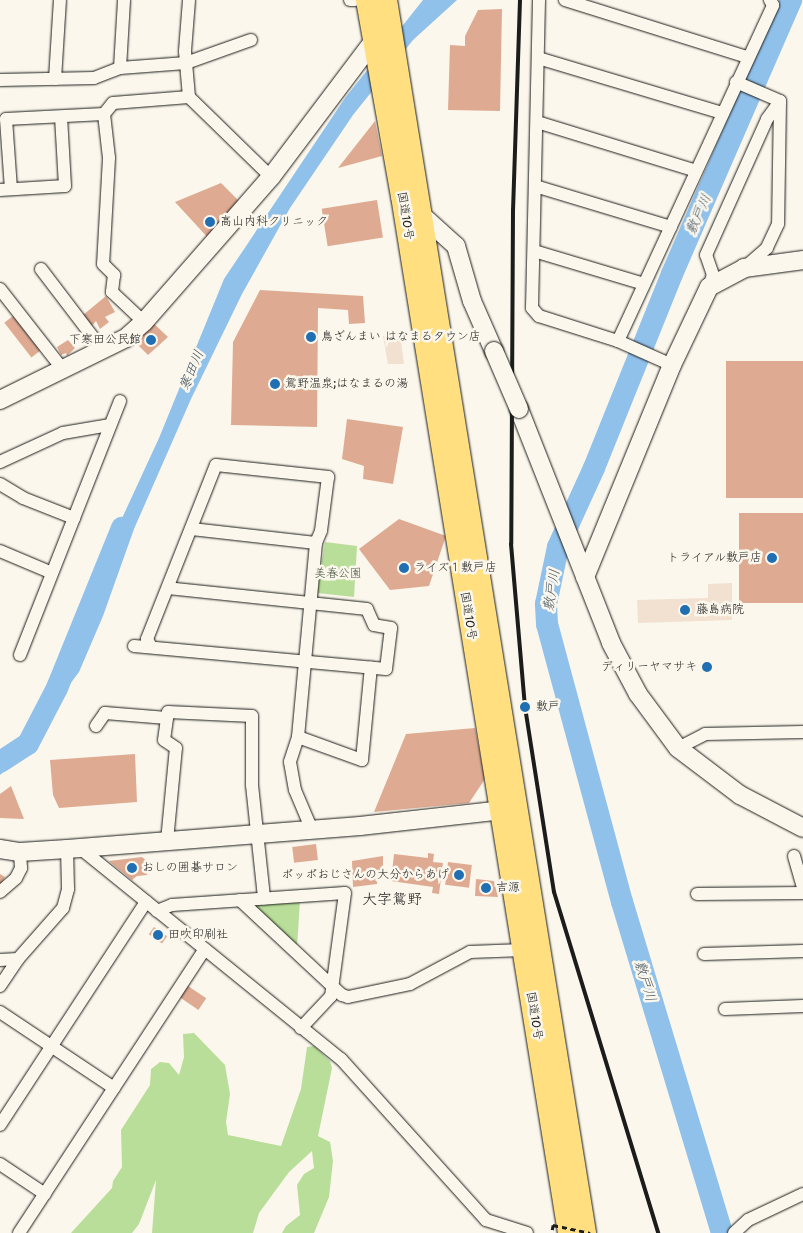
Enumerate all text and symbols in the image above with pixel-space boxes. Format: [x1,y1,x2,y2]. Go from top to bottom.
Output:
street label: 国道10号 [394,191,416,241]
water label: 敷戸川 [682,191,714,237]
place label: 高山内科クリニック [220,215,328,229]
marker: 高山内科クリニック [204,216,216,228]
place label: 鳥ざんまい はなまるタウン店 [321,330,481,344]
marker: 鳥ざんまい はなまるタウン店 [305,331,317,343]
place label: 下寒田公民館 [69,333,141,347]
marker: 下寒田公民館 [145,334,157,346]
water label: 寒田川 [175,347,207,393]
place label: 鴛野温泉;はなまるの湯 [285,377,408,391]
marker: 鴛野温泉;はなまるの湯 [269,378,281,390]
place label: トライアル敷戸店 [666,551,762,565]
marker: トライアル敷戸店 [766,552,778,564]
place label: ライズ１敷戸店 [414,561,498,575]
marker: ライズ１敷戸店 [398,562,410,574]
park label: 美春公園 [314,567,362,581]
water label: 敷戸川 [539,568,563,612]
street label: 国道10号 [457,591,479,641]
marker: 藤島病院 [678,603,692,617]
place label: 藤島病院 [696,603,744,617]
place label: ディリーヤマサキ [601,660,697,674]
marker: ディリーヤマサキ [701,661,713,673]
marker: 敷戸 [518,700,532,714]
place label: 敷戸 [536,700,560,714]
place label: おしの囲碁サロン [142,861,238,875]
marker: おしの囲碁サロン [126,862,138,874]
place label: ポッポおじさんの大分からあげ [281,868,449,882]
marker: ポッポおじさんの大分からあげ [453,869,465,881]
place label: 吉源 [496,881,520,895]
marker: 吉源 [480,882,492,894]
district label: 大字鴛野 [362,891,422,909]
place label: 田吹印刷社 [168,928,228,942]
marker: 田吹印刷社 [152,929,164,941]
water label: 敷戸川 [632,958,660,1004]
street label: 国道10号 [523,991,545,1041]

